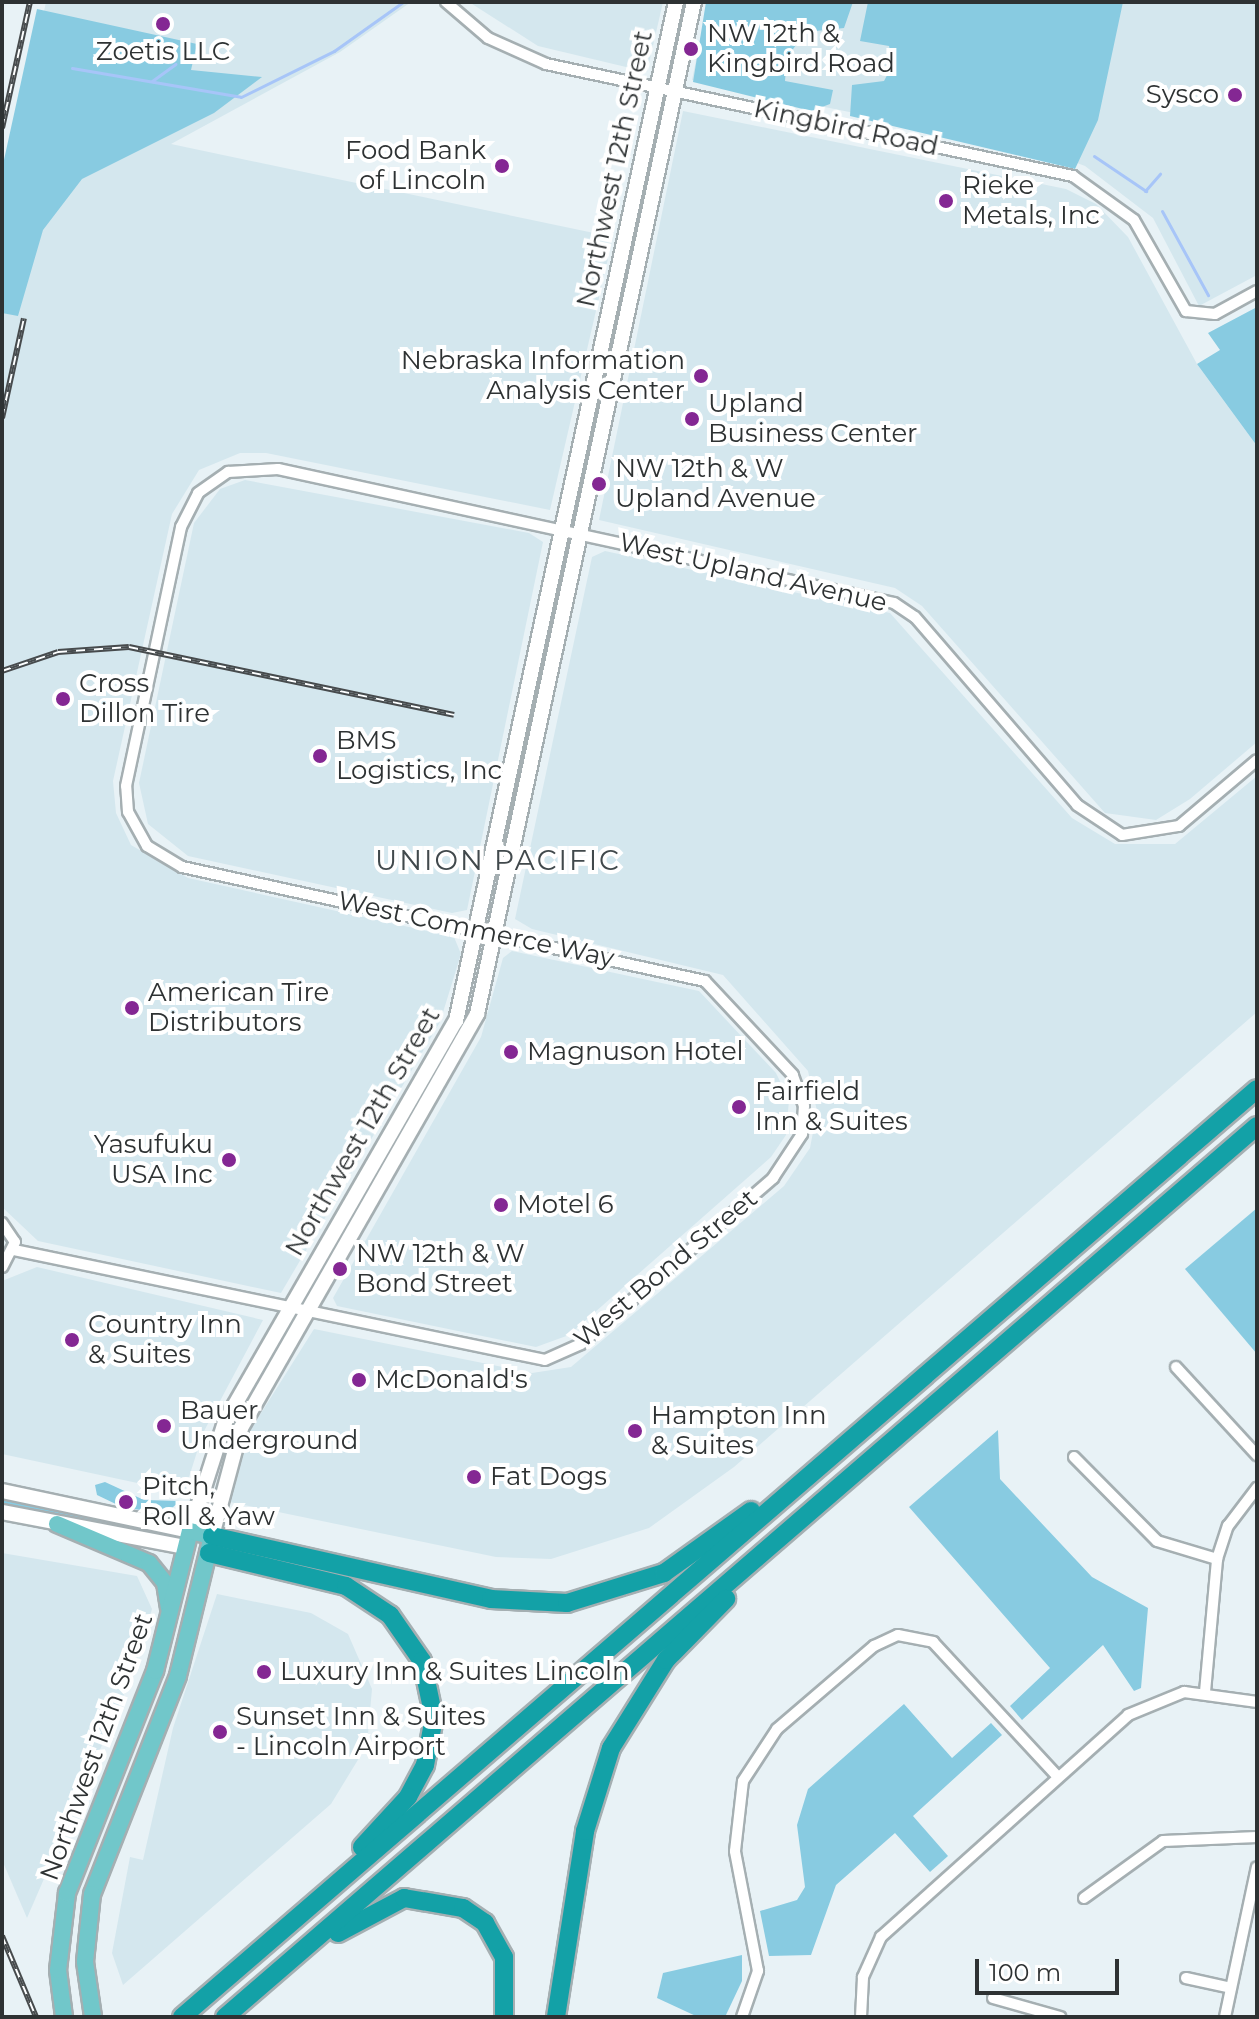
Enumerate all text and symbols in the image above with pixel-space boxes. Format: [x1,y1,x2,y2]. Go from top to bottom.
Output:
marker: Zoetis LLC [154,15,172,33]
place label: NW 12th & Kingbird Road [707,18,895,80]
street label: Northwest 12th Street [570,28,660,310]
place label: Zoetis LLC [96,36,230,68]
marker: NW 12th & Kingbird Road [682,40,700,58]
place label: Sysco [1146,79,1219,111]
marker: Sysco [1226,86,1244,104]
street label: Kingbird Road [751,93,941,163]
place label: Food Bank of Lincoln [345,135,486,196]
marker: Food Bank of Lincoln [493,157,511,175]
place label: Rieke Metals, Inc [962,170,1100,232]
marker: Rieke Metals, Inc [937,192,955,210]
place label: Nebraska Information Analysis Center [401,345,685,406]
marker: Nebraska Information Analysis Center [692,367,710,385]
place label: Upland Business Center [708,388,918,450]
marker: Upland Business Center [683,410,701,428]
place label: NW 12th & W Upland Avenue [615,453,816,514]
marker: NW 12th & W Upland Avenue [590,475,608,493]
street label: West Upland Avenue [616,527,890,619]
place label: Cross Dillon Tire [79,668,210,730]
marker: Cross Dillon Tire [54,690,72,708]
place label: BMS Logistics, Inc [336,725,502,786]
marker: BMS Logistics, Inc [311,747,329,765]
district label: UNION PACIFIC [375,843,621,877]
street label: West Commerce Way [335,885,617,975]
place label: American Tire Distributors [148,977,329,1038]
marker: American Tire Distributors [123,999,141,1017]
street label: Northwest 12th Street [279,1002,447,1262]
place label: Magnuson Hotel [527,1036,744,1068]
marker: Magnuson Hotel [502,1043,520,1061]
place label: Fairfield Inn & Suites [755,1076,908,1138]
marker: Fairfield Inn & Suites [730,1098,748,1116]
place label: Yasufuku USA Inc [94,1129,213,1190]
marker: Yasufuku USA Inc [220,1151,238,1169]
street label: West Bond Street [568,1183,764,1355]
place label: Motel 6 [517,1189,614,1221]
marker: Motel 6 [492,1196,510,1214]
place label: NW 12th & W Bond Street [356,1238,525,1300]
marker: NW 12th & W Bond Street [331,1260,349,1278]
place label: Country Inn & Suites [88,1309,242,1370]
marker: Country Inn & Suites [63,1331,81,1349]
place label: McDonald's [375,1364,528,1396]
marker: McDonald's [350,1371,368,1389]
place label: Bauer Underground [180,1395,358,1456]
place label: Hampton Inn & Suites [651,1400,826,1462]
marker: Bauer Underground [155,1417,173,1435]
marker: Hampton Inn & Suites [626,1422,644,1440]
place label: Fat Dogs [490,1461,607,1493]
marker: Fat Dogs [465,1468,483,1486]
place label: Pitch, Roll & Yaw [142,1471,275,1532]
marker: Pitch, Roll & Yaw [117,1493,135,1511]
street label: Northwest 12th Street [34,1609,160,1885]
place label: Luxury Inn & Suites Lincoln [280,1656,630,1688]
marker: Luxury Inn & Suites Lincoln [255,1663,273,1681]
place label: Sunset Inn & Suites - Lincoln Airport [236,1701,486,1762]
marker: Sunset Inn & Suites - Lincoln Airport [211,1723,229,1741]
scale bar [979,1943,1123,1993]
text: 100 m [989,1958,1061,1987]

